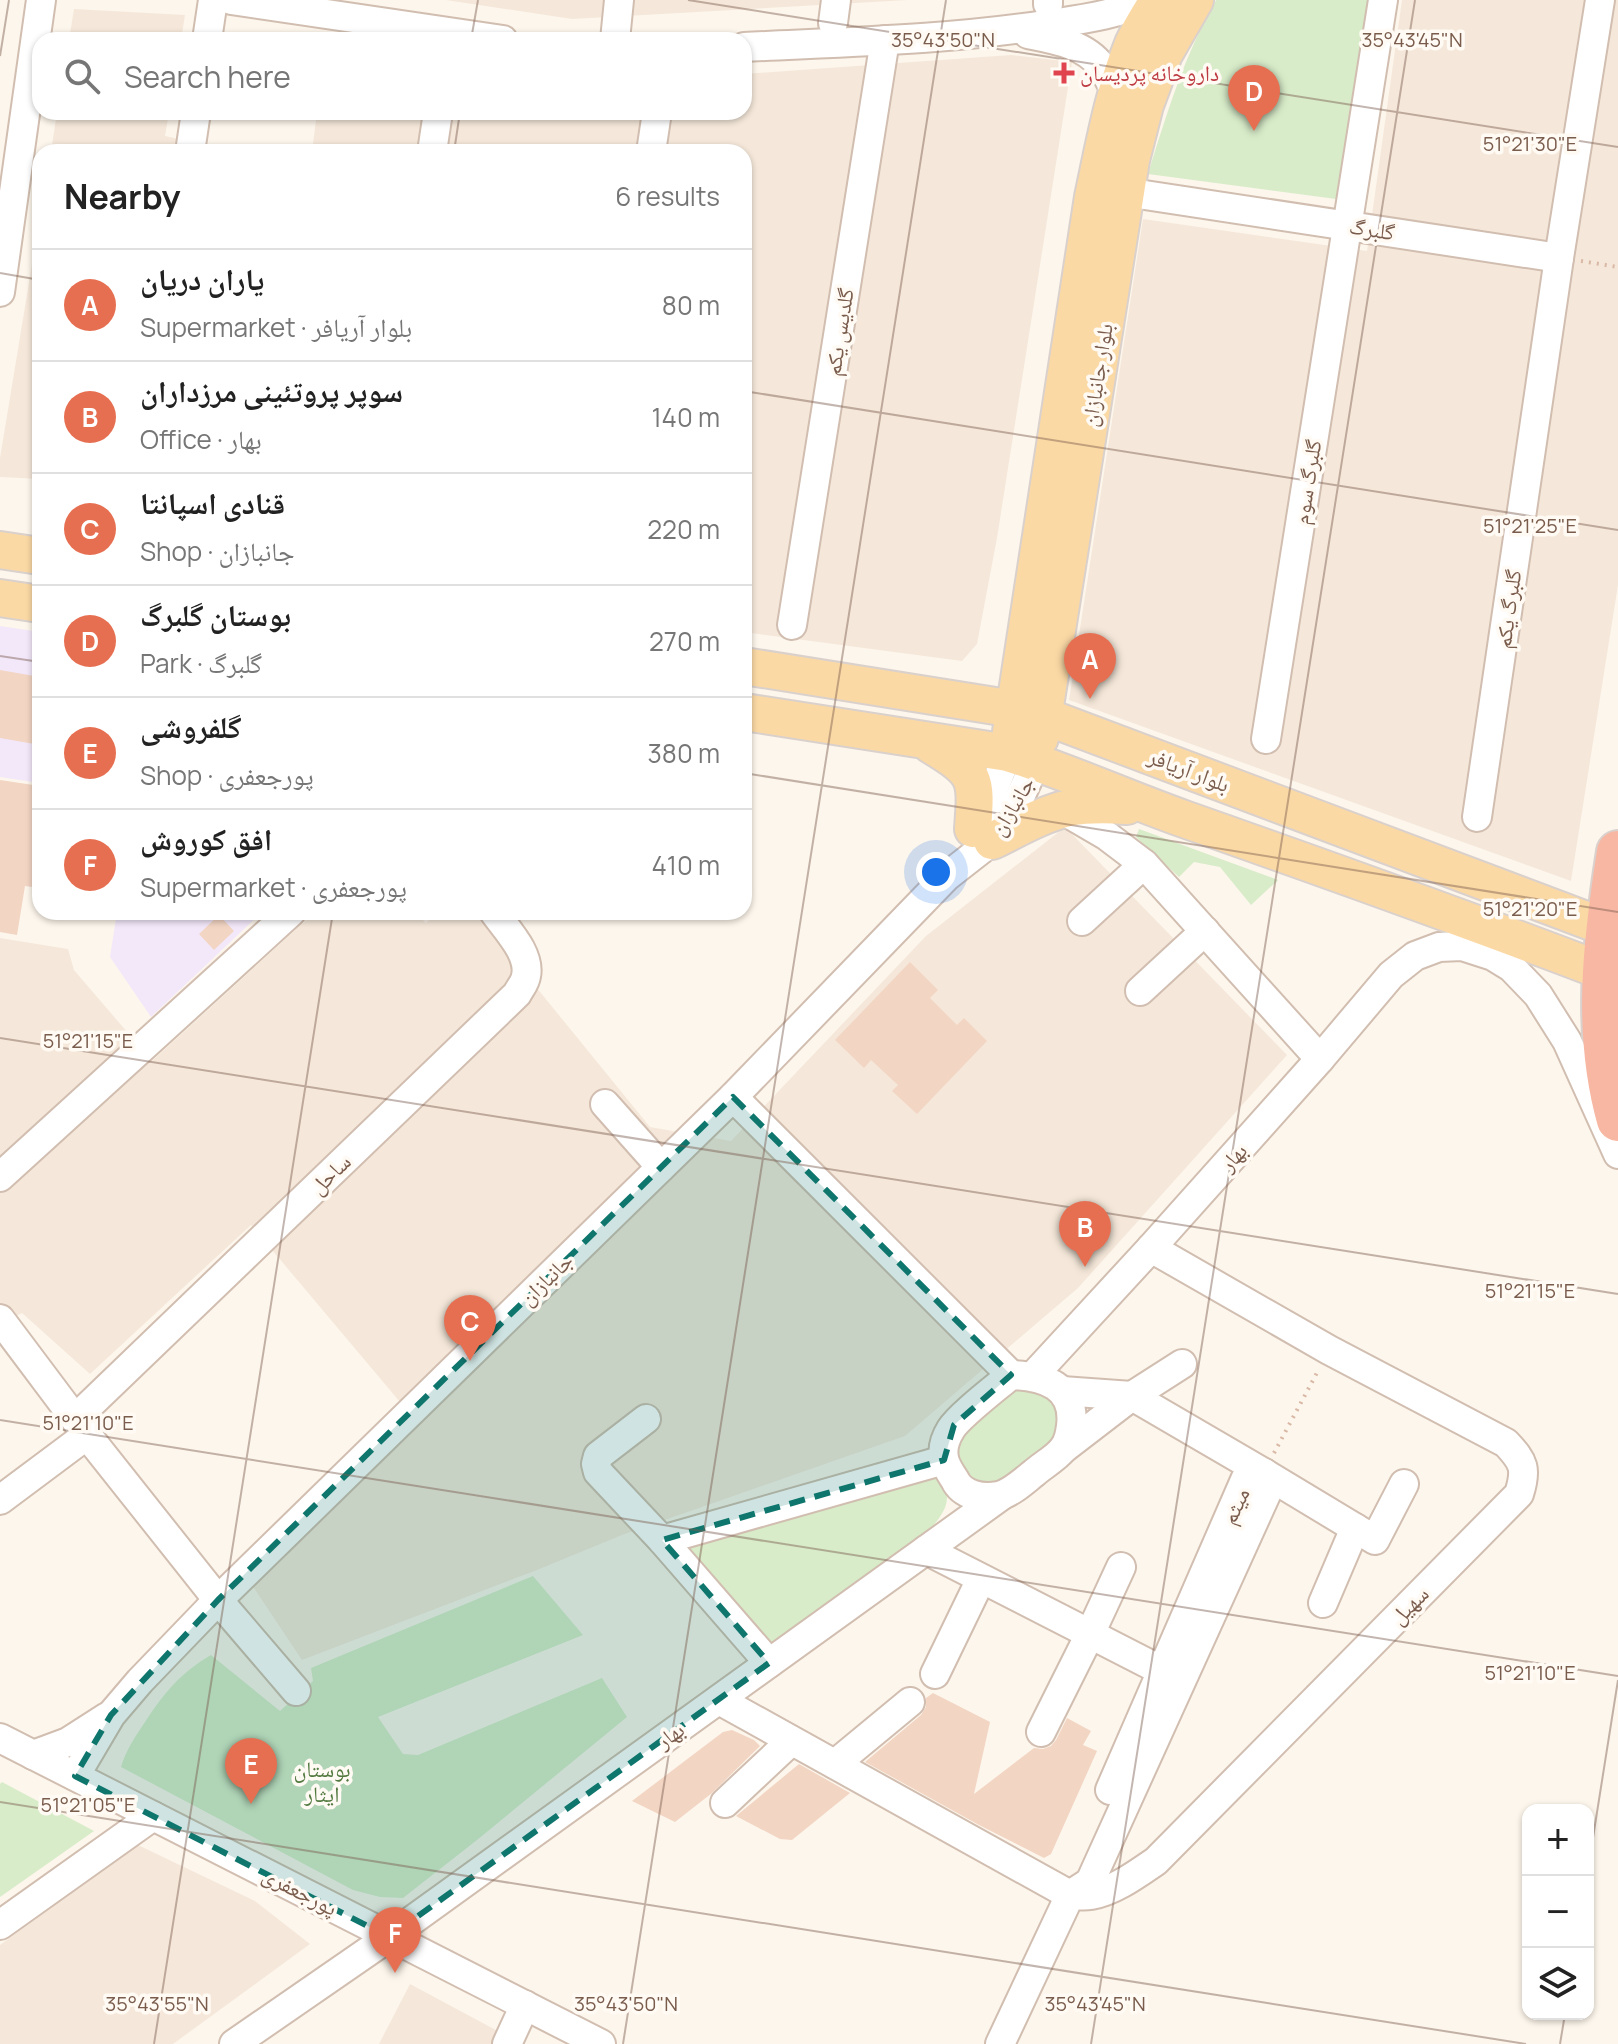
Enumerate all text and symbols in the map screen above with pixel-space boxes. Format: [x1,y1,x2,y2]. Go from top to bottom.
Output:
text: 35°43'50"N [891,26,995,53]
text: 35°43'45"N [1361,26,1463,53]
search box [32,32,752,120]
icon: search [60,54,104,98]
text: Search here [124,56,291,97]
place label: داروخانه پردیسان [1080,58,1219,88]
marker: داروخانه پردیسان [1055,64,1073,82]
pin: D [1228,65,1280,131]
text: 51°21'30"E [1483,130,1577,157]
text: Nearby [64,173,180,219]
text: 6 results [615,178,720,214]
street label: گلبرگ [1347,211,1397,247]
text: یاران دریان [140,258,264,299]
street label: گلدیس یکم [817,286,861,378]
text: A [81,287,99,323]
text: 80 m [662,287,720,323]
text: Supermarket · بلوار آریافر [140,309,412,345]
street label: بلوار جانبازان [1074,321,1120,429]
text: سوپر پروتئینی مرزداران [140,370,403,411]
text: B [82,399,98,435]
text: 140 m [651,399,720,435]
text: Office · بهار [140,421,262,457]
street label: گلبرگ سوم [1285,437,1329,527]
text: قنادی اسپانتا [140,482,285,523]
text: C [80,511,100,547]
text: 220 m [647,511,720,547]
text: 51°21'25"E [1483,512,1577,539]
text: Shop · جانبازان [140,533,294,569]
street label: گلبرگ یکم [1488,568,1528,650]
text: بوستان گلبرگ [140,594,291,635]
text: D [81,623,99,659]
text: 270 m [649,623,720,659]
pin: A [1064,633,1116,699]
text: Park · گلبرگ [140,645,262,681]
text: گلفروشی [140,706,241,747]
text: E [82,735,98,771]
text: 380 m [647,735,720,771]
street label: بلوار آریافر [1143,740,1234,799]
text: Shop · پورجعفری [140,757,314,793]
street label: جانبازان [983,771,1041,841]
text: افق کوروش [140,818,272,859]
text: F [83,847,97,883]
text: 410 m [651,847,720,883]
your location [916,852,956,892]
text: Supermarket · پورجعفری [140,869,407,905]
text: 51°21'20"E [1483,895,1577,922]
text: 51°21'15"E [43,1027,133,1054]
street label: بهار [1212,1136,1254,1178]
street label: ساحل [303,1147,357,1201]
pin: B [1059,1201,1111,1267]
street label: جانبازان [512,1246,580,1312]
text: 51°21'15"E [1485,1277,1575,1304]
pin: C [444,1295,496,1361]
text: 51°21'10"E [42,1409,134,1436]
street label: میثم [1213,1483,1257,1529]
street label: سهیل [1383,1579,1435,1631]
text: 51°21'10"E [1484,1659,1576,1686]
street label: بهار [649,1714,690,1756]
pin: E [225,1738,277,1804]
park label: بوستان ایثار [293,1754,351,1809]
text: 51°21'05"E [41,1791,135,1818]
map controls [1522,1804,1594,2020]
button: + [1522,1804,1594,1876]
street label: پورجعفری [257,1859,343,1923]
button: − [1522,1876,1594,1948]
pin: F [369,1907,421,1973]
button: layers [1522,1948,1594,2020]
text: 35°43'55"N [105,1990,209,2017]
text: 35°43'50"N [574,1990,678,2017]
text: 35°43'45"N [1044,1990,1146,2017]

